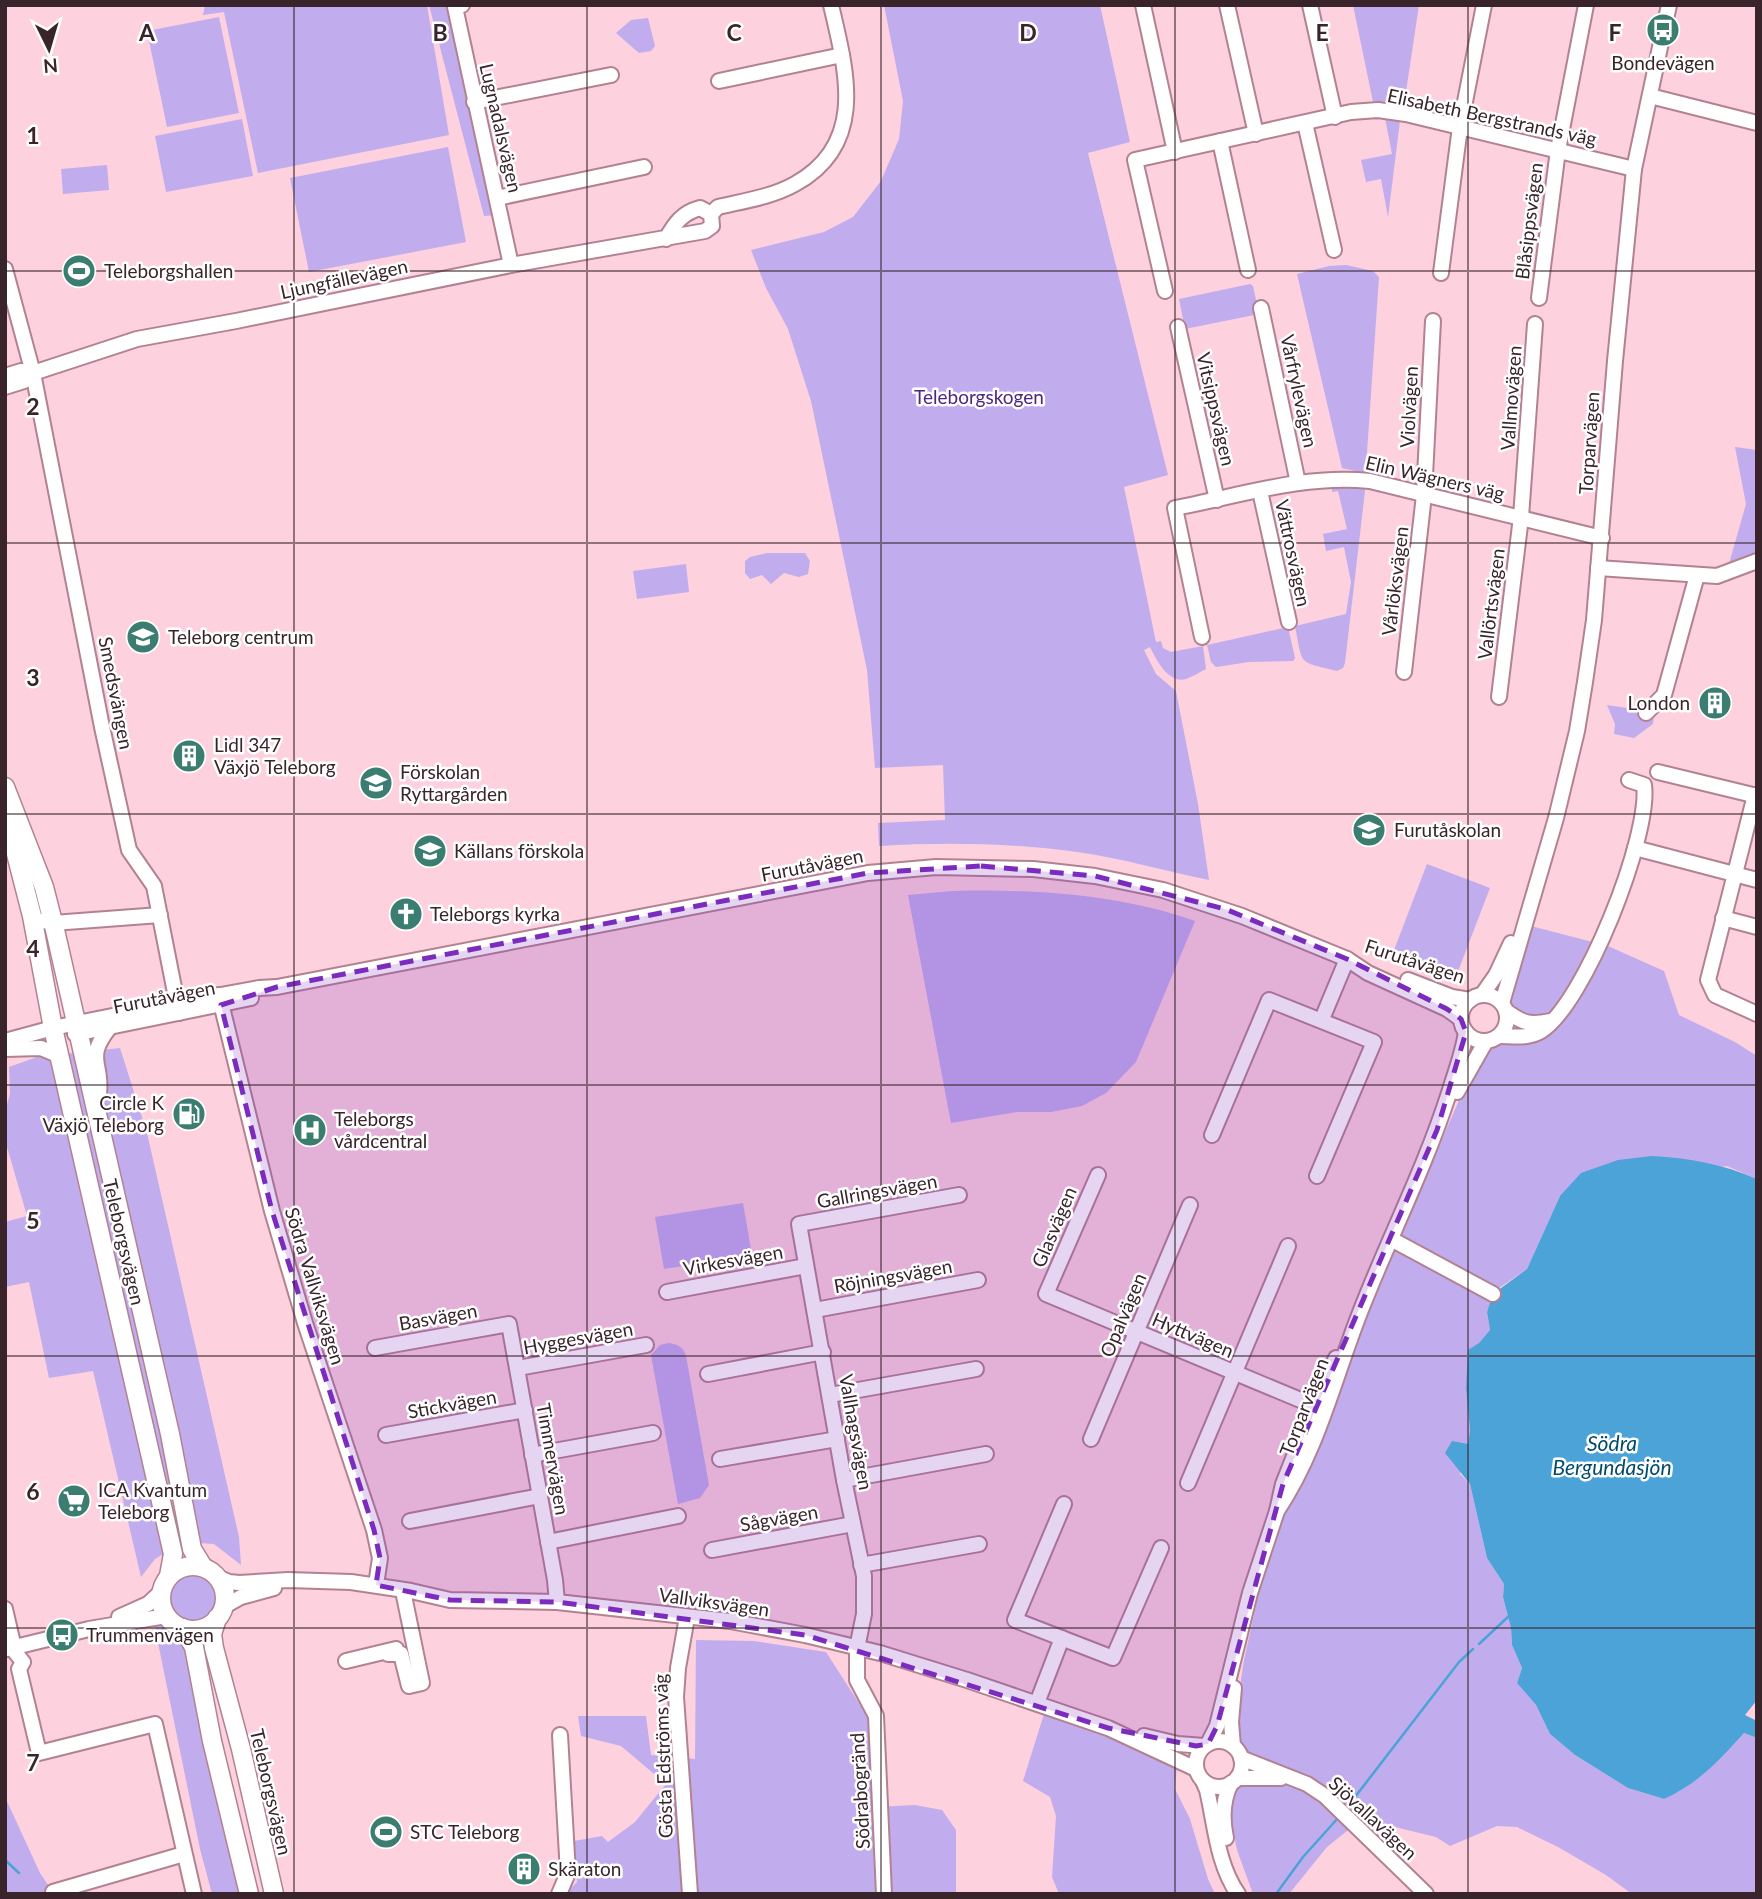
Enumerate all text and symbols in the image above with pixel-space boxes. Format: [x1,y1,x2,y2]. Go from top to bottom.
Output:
bus stop icon: Bondevägen [1644,11,1682,49]
north arrow [14,14,84,84]
text: A [138,18,156,46]
text: B [432,18,448,46]
text: C [726,18,742,46]
text: D [1019,18,1037,46]
text: E [1315,18,1329,46]
text: F [1608,18,1622,46]
place label: Bondevägen [1611,51,1715,74]
text: N [42,54,59,79]
street label: Lugnadalsvägen [475,61,528,195]
street label: Elisabeth Bergstrands väg [1385,83,1599,150]
text: 1 [26,121,40,149]
street label: Blåsippsvägen [1510,161,1547,281]
sports icon: Teleborgshallen [60,252,98,290]
street label: Ljungfällevägen [278,254,410,303]
place label: Teleborgshallen [104,259,233,282]
street label: Vårfrylevägen [1276,332,1323,449]
street label: Vallmovägen [1495,345,1526,451]
street label: Vitsippsvägen [1192,350,1241,468]
street label: Violvägen [1395,365,1422,449]
park label: Teleborgskogen [914,385,1044,408]
street label: Torparvägen [1573,391,1604,495]
text: 2 [26,392,40,420]
street label: Elin Wägners väg [1363,450,1507,505]
street label: Vättrosvägen [1271,497,1316,608]
street label: Vårlöksvägen [1376,525,1413,637]
street label: Vallörtsvägen [1472,547,1509,661]
school or university icon: Teleborg centrum [124,618,162,656]
place label: Teleborg centrum [168,625,314,648]
street label: Smedsvängen [94,635,139,751]
text: 3 [26,663,40,691]
building icon: London [1696,684,1734,722]
place label: London [1628,691,1690,714]
place label: Lidl 347 Växjö Teleborg [214,733,336,778]
building icon: Lidl 347 Växjö Teleborg [170,737,208,775]
place label: Förskolan Ryttargården [400,760,508,805]
school or university icon: Förskolan Ryttargården [357,764,395,802]
school or university icon: Furutåskolan [1350,811,1388,849]
place label: Furutåskolan [1394,818,1501,841]
school or university icon: Källans förskola [411,832,449,870]
place label: Källans förskola [454,839,584,862]
street label: Furutåvägen [759,843,865,886]
church icon: Teleborgs kyrka [387,895,425,933]
place label: Teleborgs kyrka [430,902,560,925]
text: 4 [26,934,40,962]
street label: Furutåvägen [1362,934,1468,987]
street label: Furutåvägen [111,975,217,1018]
place label: Circle K Växjö Teleborg [42,1091,164,1136]
fuel station icon: Circle K Växjö Teleborg [170,1095,208,1133]
place label: Teleborgs vårdcentral [334,1107,427,1152]
hospital icon: Teleborgs vårdcentral [291,1111,329,1149]
street label: Gallringsvägen [815,1169,939,1212]
street label: Teleborgsvägen [99,1176,150,1307]
street label: Glasvägen [1026,1183,1081,1271]
street label: Södra Vallviksvägen [281,1204,350,1367]
text: 5 [26,1206,40,1234]
street label: Virkesvägen [681,1239,785,1280]
street label: Röjningsvägen [832,1254,954,1297]
street label: Opalvägen [1095,1269,1151,1360]
street label: Basvägen [397,1298,479,1335]
street label: Hyttvägen [1149,1307,1237,1362]
street label: Hyggesvägen [521,1317,635,1358]
street label: Torparvägen [1274,1355,1333,1459]
street label: Vallhagsvägen [835,1372,878,1492]
street label: Stickvägen [406,1384,498,1423]
street label: Timmervägen [532,1401,575,1517]
water label: Södra Bergundasjön [1552,1430,1672,1479]
text: 6 [26,1477,40,1505]
place label: ICA Kvantum Teleborg [98,1478,207,1523]
supermarket icon: ICA Kvantum Teleborg [55,1482,93,1520]
street label: Sågvägen [738,1499,820,1536]
street label: Vallviksvägen [657,1582,771,1621]
bus stop icon: Trummenvägen [43,1616,81,1654]
place label: Trummenvägen [86,1623,214,1646]
street label: Gösta Edströms väg [648,1673,677,1839]
street label: Teleborgsvägen [246,1726,297,1857]
street label: Södrabogränd [845,1732,874,1850]
text: 7 [26,1748,40,1776]
street label: Sjövallavägen [1325,1771,1422,1864]
sports icon: STC Teleborg [367,1813,405,1851]
place label: STC Teleborg [410,1820,519,1843]
building icon: Skäraton [505,1850,543,1888]
place label: Skäraton [548,1857,621,1880]

